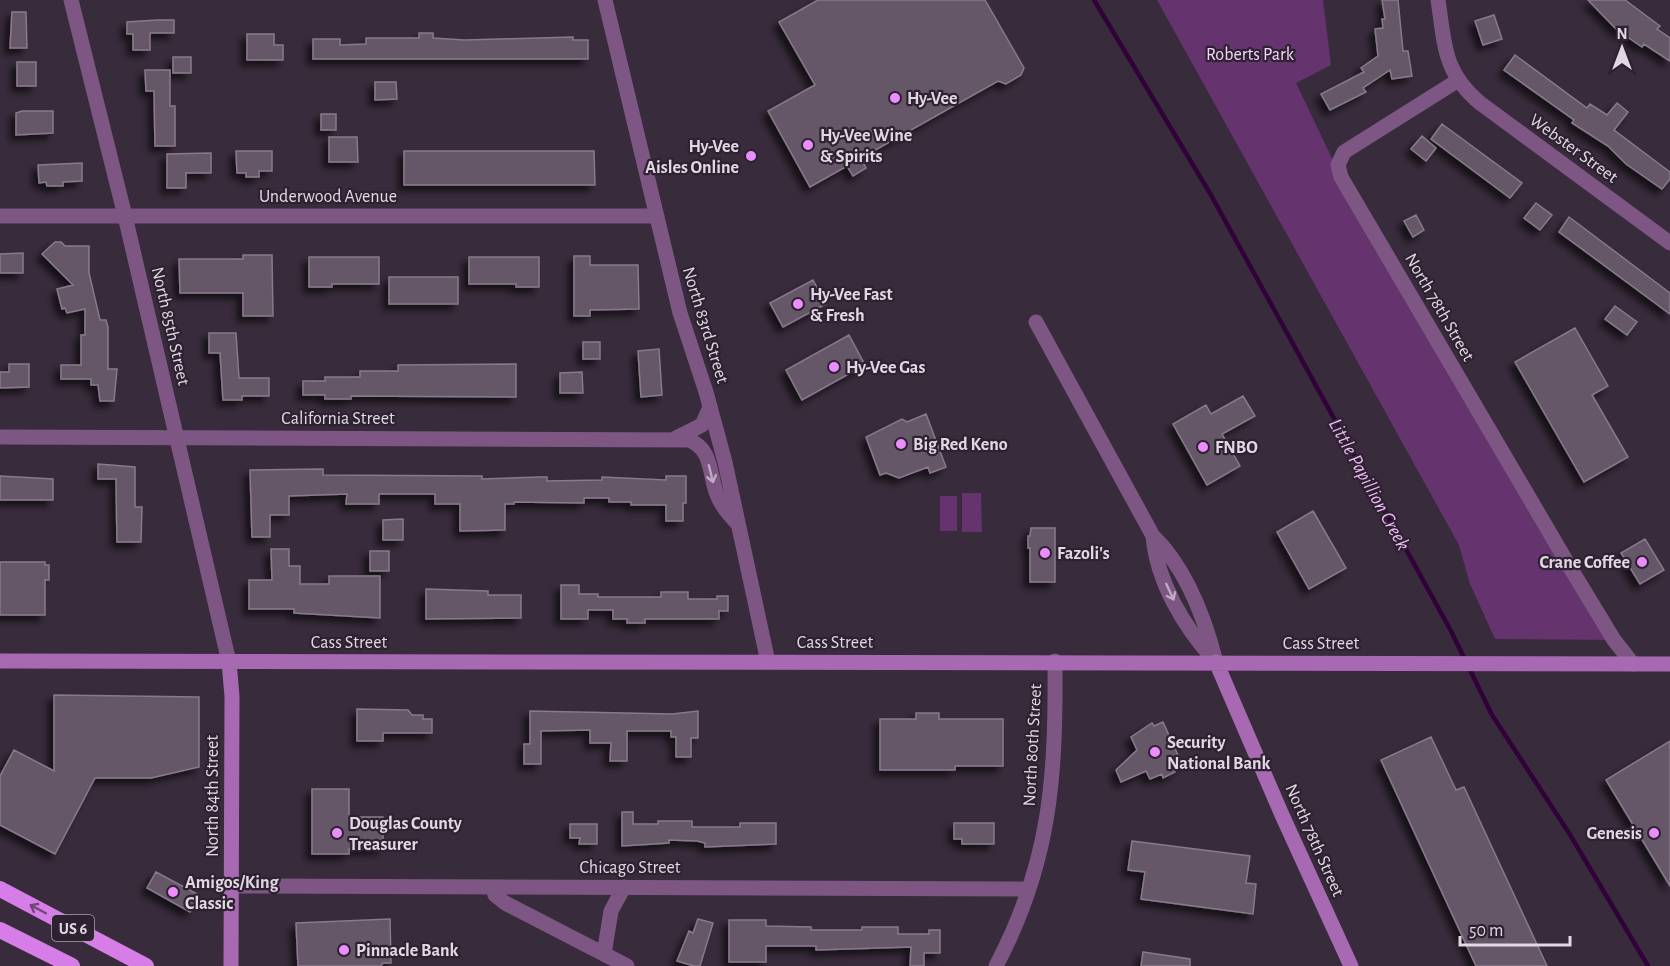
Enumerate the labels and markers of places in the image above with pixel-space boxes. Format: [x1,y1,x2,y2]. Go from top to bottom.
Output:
place label: Hy-Vee [907,90,957,108]
marker: Hy-Vee [888,91,902,105]
place label: Hy-Vee Wine & Spirits [820,127,912,166]
place label: Hy-Vee Aisles Online [645,138,739,177]
marker: Hy-Vee Wine & Spirits [801,138,815,152]
marker: Hy-Vee Aisles Online [744,149,758,163]
place label: Hy-Vee Fast & Fresh [810,286,893,325]
marker: Hy-Vee Fast & Fresh [791,297,805,311]
place label: Hy-Vee Gas [846,359,925,377]
marker: Hy-Vee Gas [827,360,841,374]
place label: Big Red Keno [913,436,1008,454]
marker: Big Red Keno [894,437,908,451]
place label: FNBO [1215,439,1258,457]
marker: FNBO [1196,440,1210,454]
place label: Fazoli's [1057,545,1110,563]
marker: Fazoli's [1038,546,1052,560]
place label: Crane Coffee [1540,554,1630,572]
marker: Crane Coffee [1635,555,1649,569]
place label: Security National Bank [1167,734,1271,773]
marker: Security National Bank [1148,745,1162,759]
place label: Douglas County Treasurer [349,815,463,854]
place label: Genesis [1586,825,1642,843]
marker: Douglas County Treasurer [330,826,344,840]
marker: Genesis [1647,826,1661,840]
place label: Amigos/King Classic [185,874,279,913]
marker: Amigos/King Classic [166,885,180,899]
place label: Pinnacle Bank [356,942,459,960]
marker: Pinnacle Bank [337,943,351,957]

